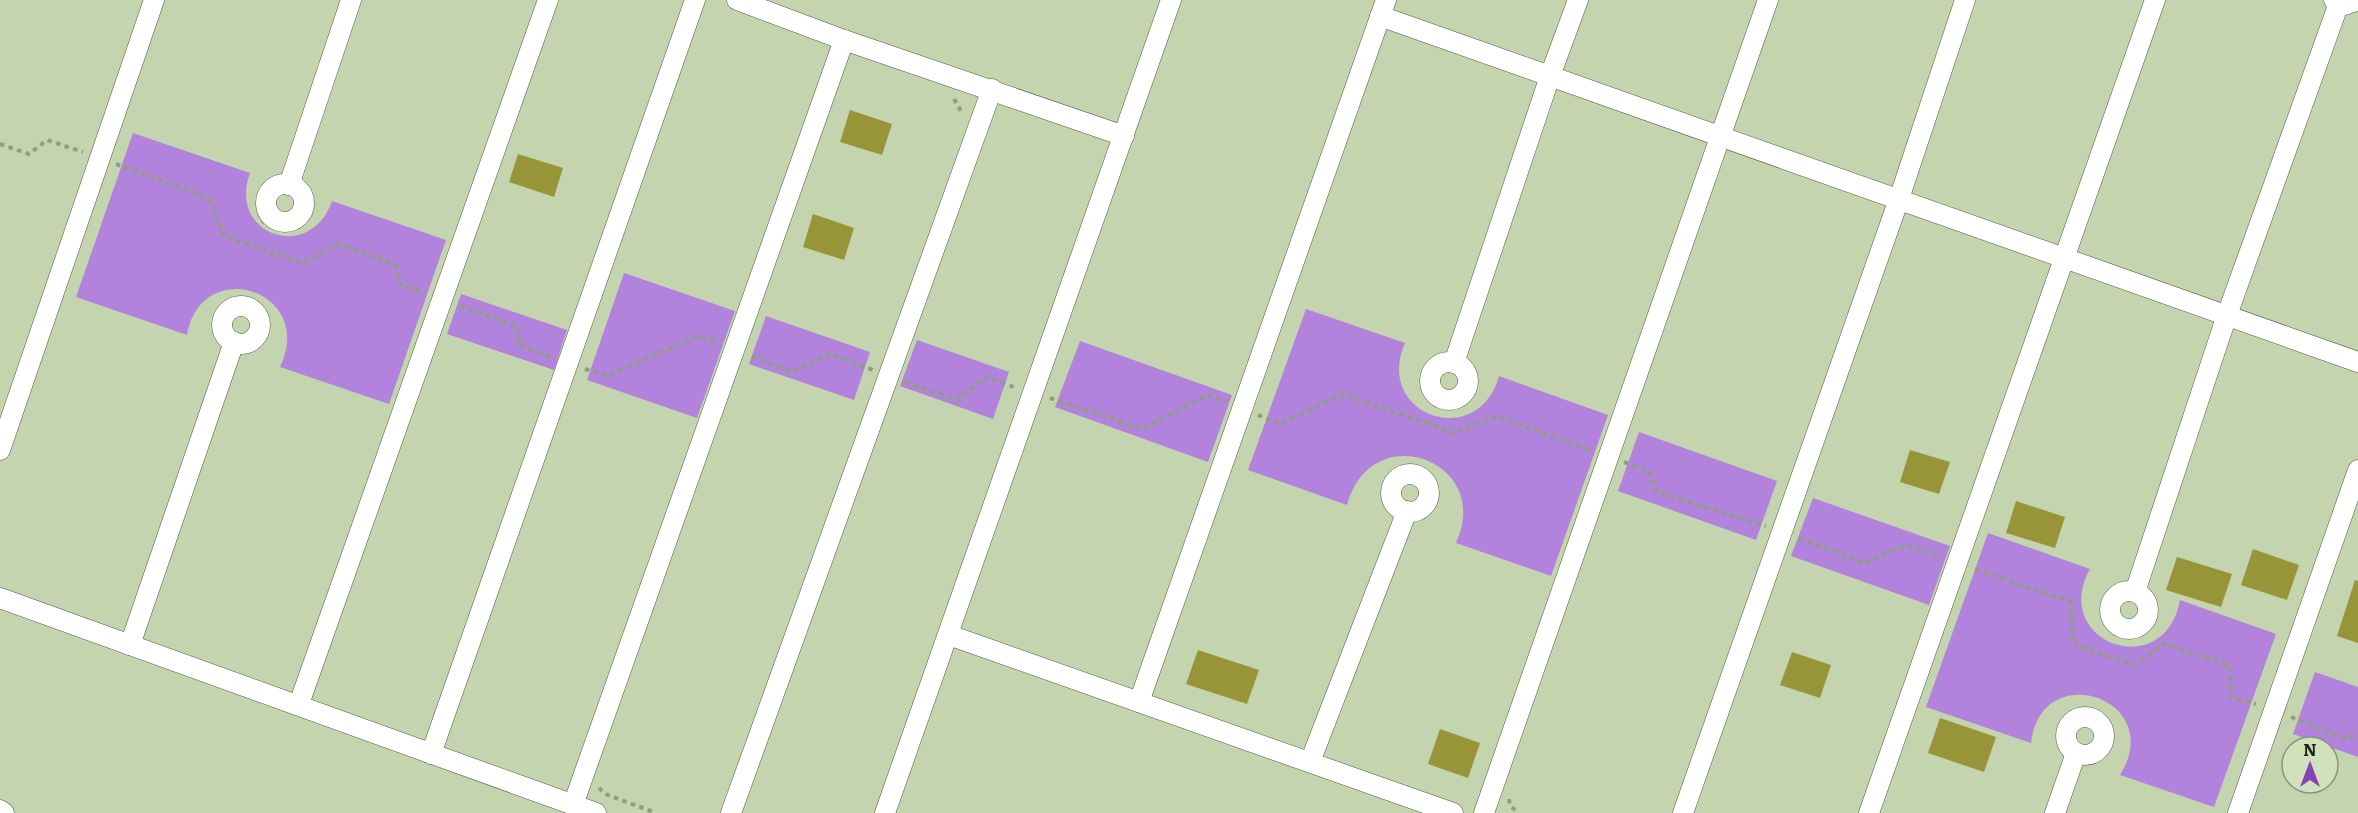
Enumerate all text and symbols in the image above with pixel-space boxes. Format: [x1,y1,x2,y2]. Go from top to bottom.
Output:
north arrow [2280,735,2340,795]
text: N [2303,737,2317,761]

